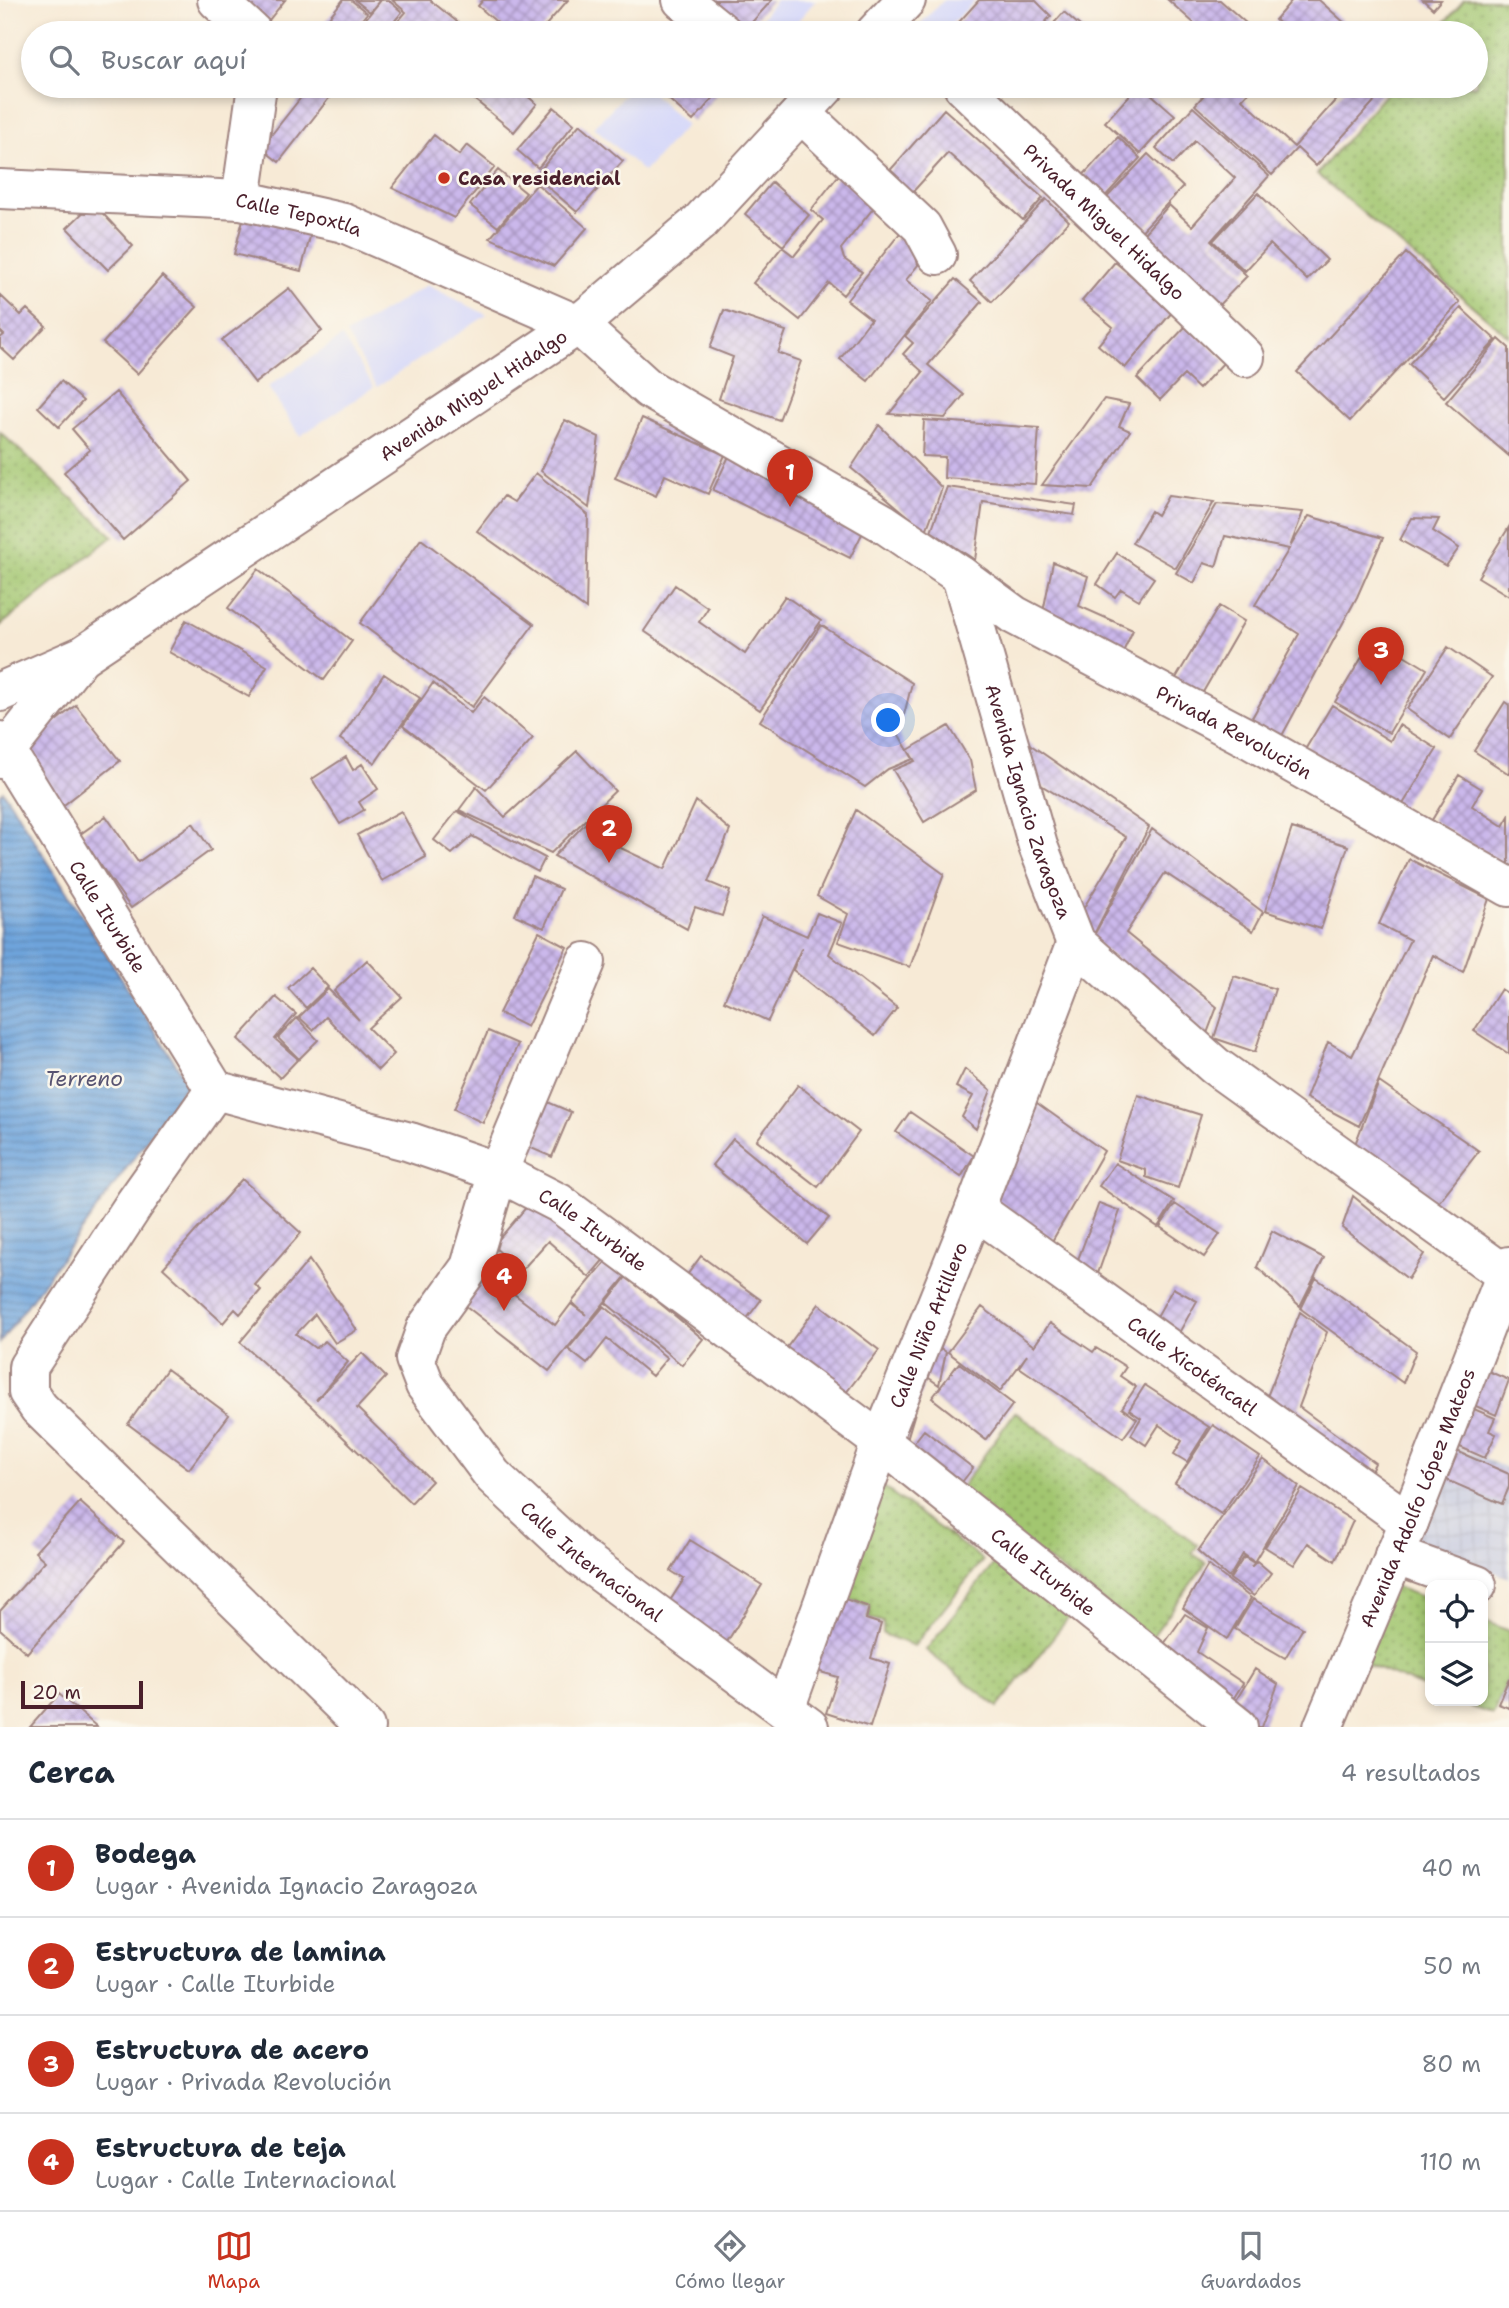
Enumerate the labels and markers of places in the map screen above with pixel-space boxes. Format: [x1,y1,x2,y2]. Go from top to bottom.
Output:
place label: Casa residencial [458,166,621,191]
marker: Casa residencial [436,170,452,186]
pin: 1 [767,449,813,507]
pin: 3 [1358,627,1404,685]
pin: 2 [586,805,632,863]
pin: 4 [481,1253,527,1311]

